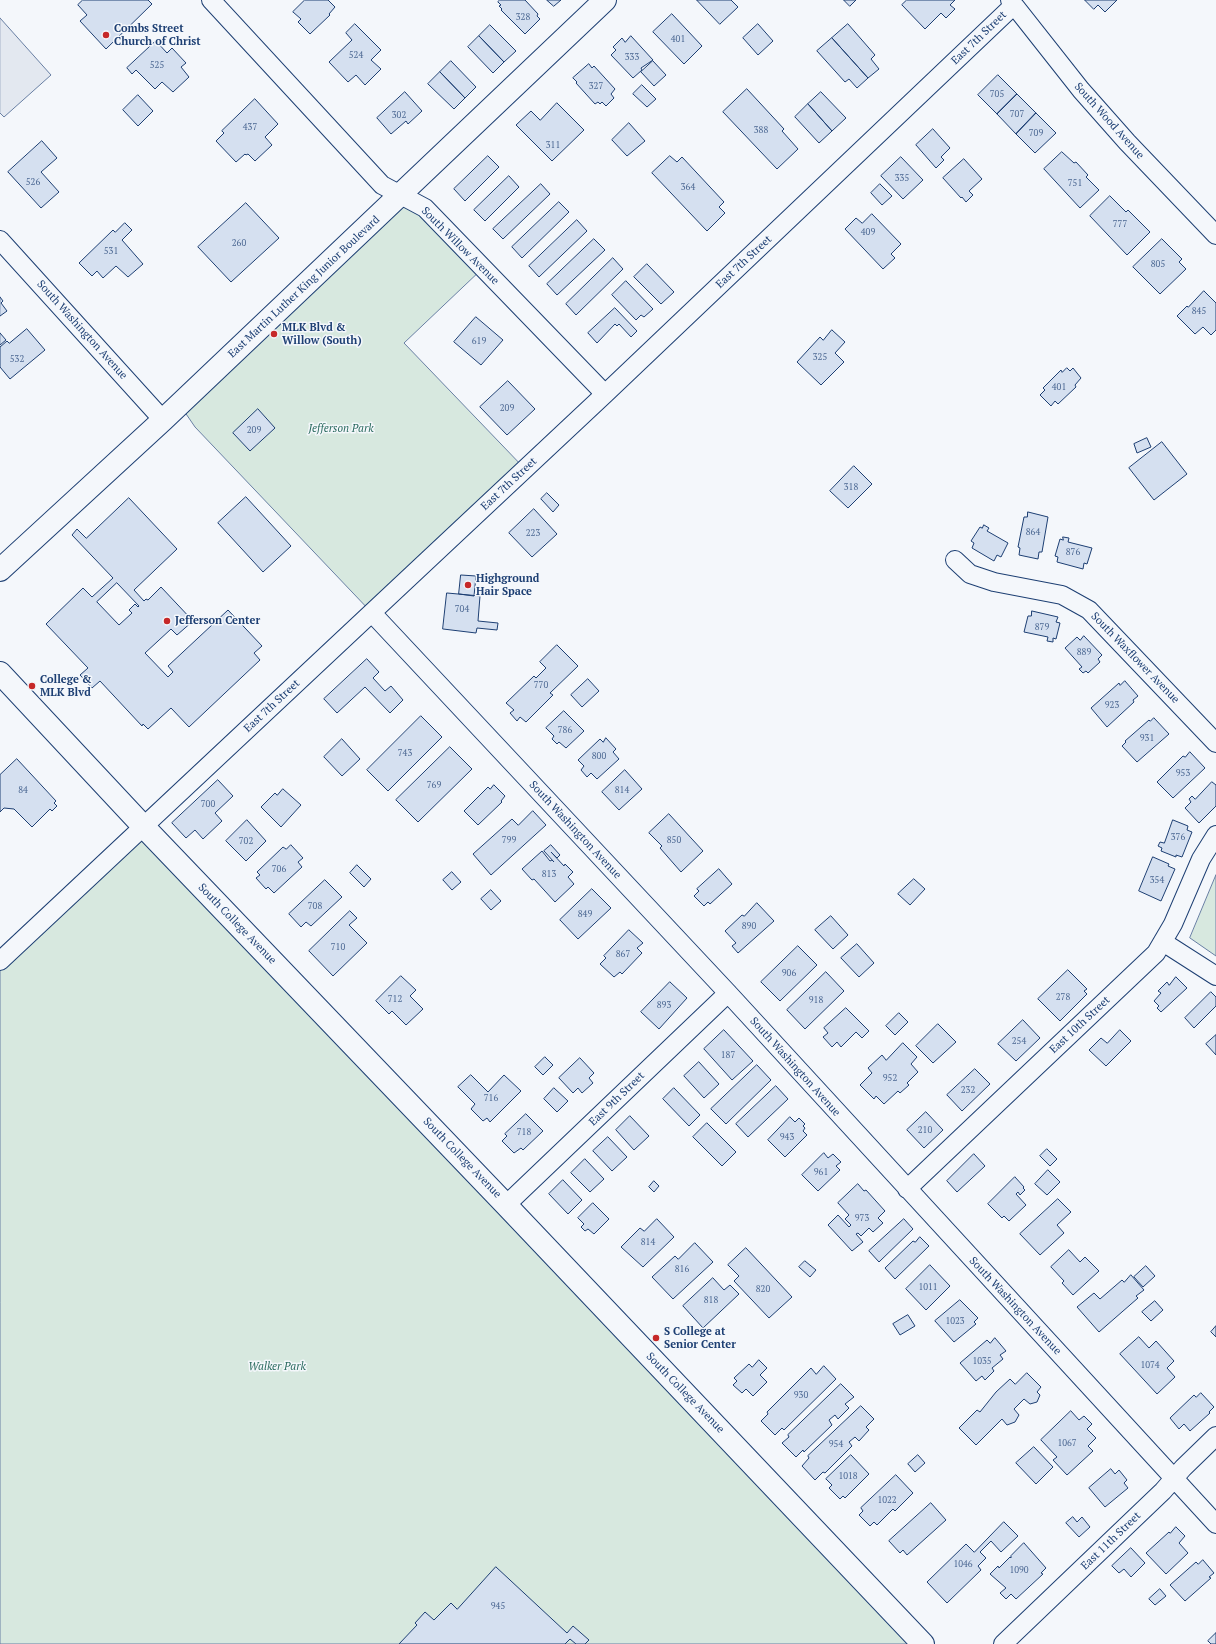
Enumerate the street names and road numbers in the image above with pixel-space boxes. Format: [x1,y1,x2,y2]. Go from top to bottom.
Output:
street label: East 7th Street [949,8,1009,68]
street label: South Wood Avenue [1071,80,1147,162]
street label: South Willow Avenue [418,204,502,288]
street label: East Martin Luther King Junior Boulevard [226,213,382,361]
street label: East 7th Street [713,233,775,291]
street label: South Washington Avenue [34,278,130,382]
street label: East 7th Street [478,455,540,513]
street label: South Waxflower Avenue [1088,610,1182,706]
street label: East 7th Street [241,677,303,735]
street label: South Washington Avenue [526,778,624,882]
street label: South College Avenue [195,881,279,967]
street label: East 10th Street [1047,994,1113,1056]
street label: South Washington Avenue [747,1015,843,1119]
street label: East 9th Street [587,1069,647,1129]
street label: South College Avenue [420,1115,504,1201]
street label: South Washington Avenue [966,1254,1064,1358]
street label: South College Avenue [643,1350,727,1436]
street label: East 11th Street [1078,1509,1144,1573]

